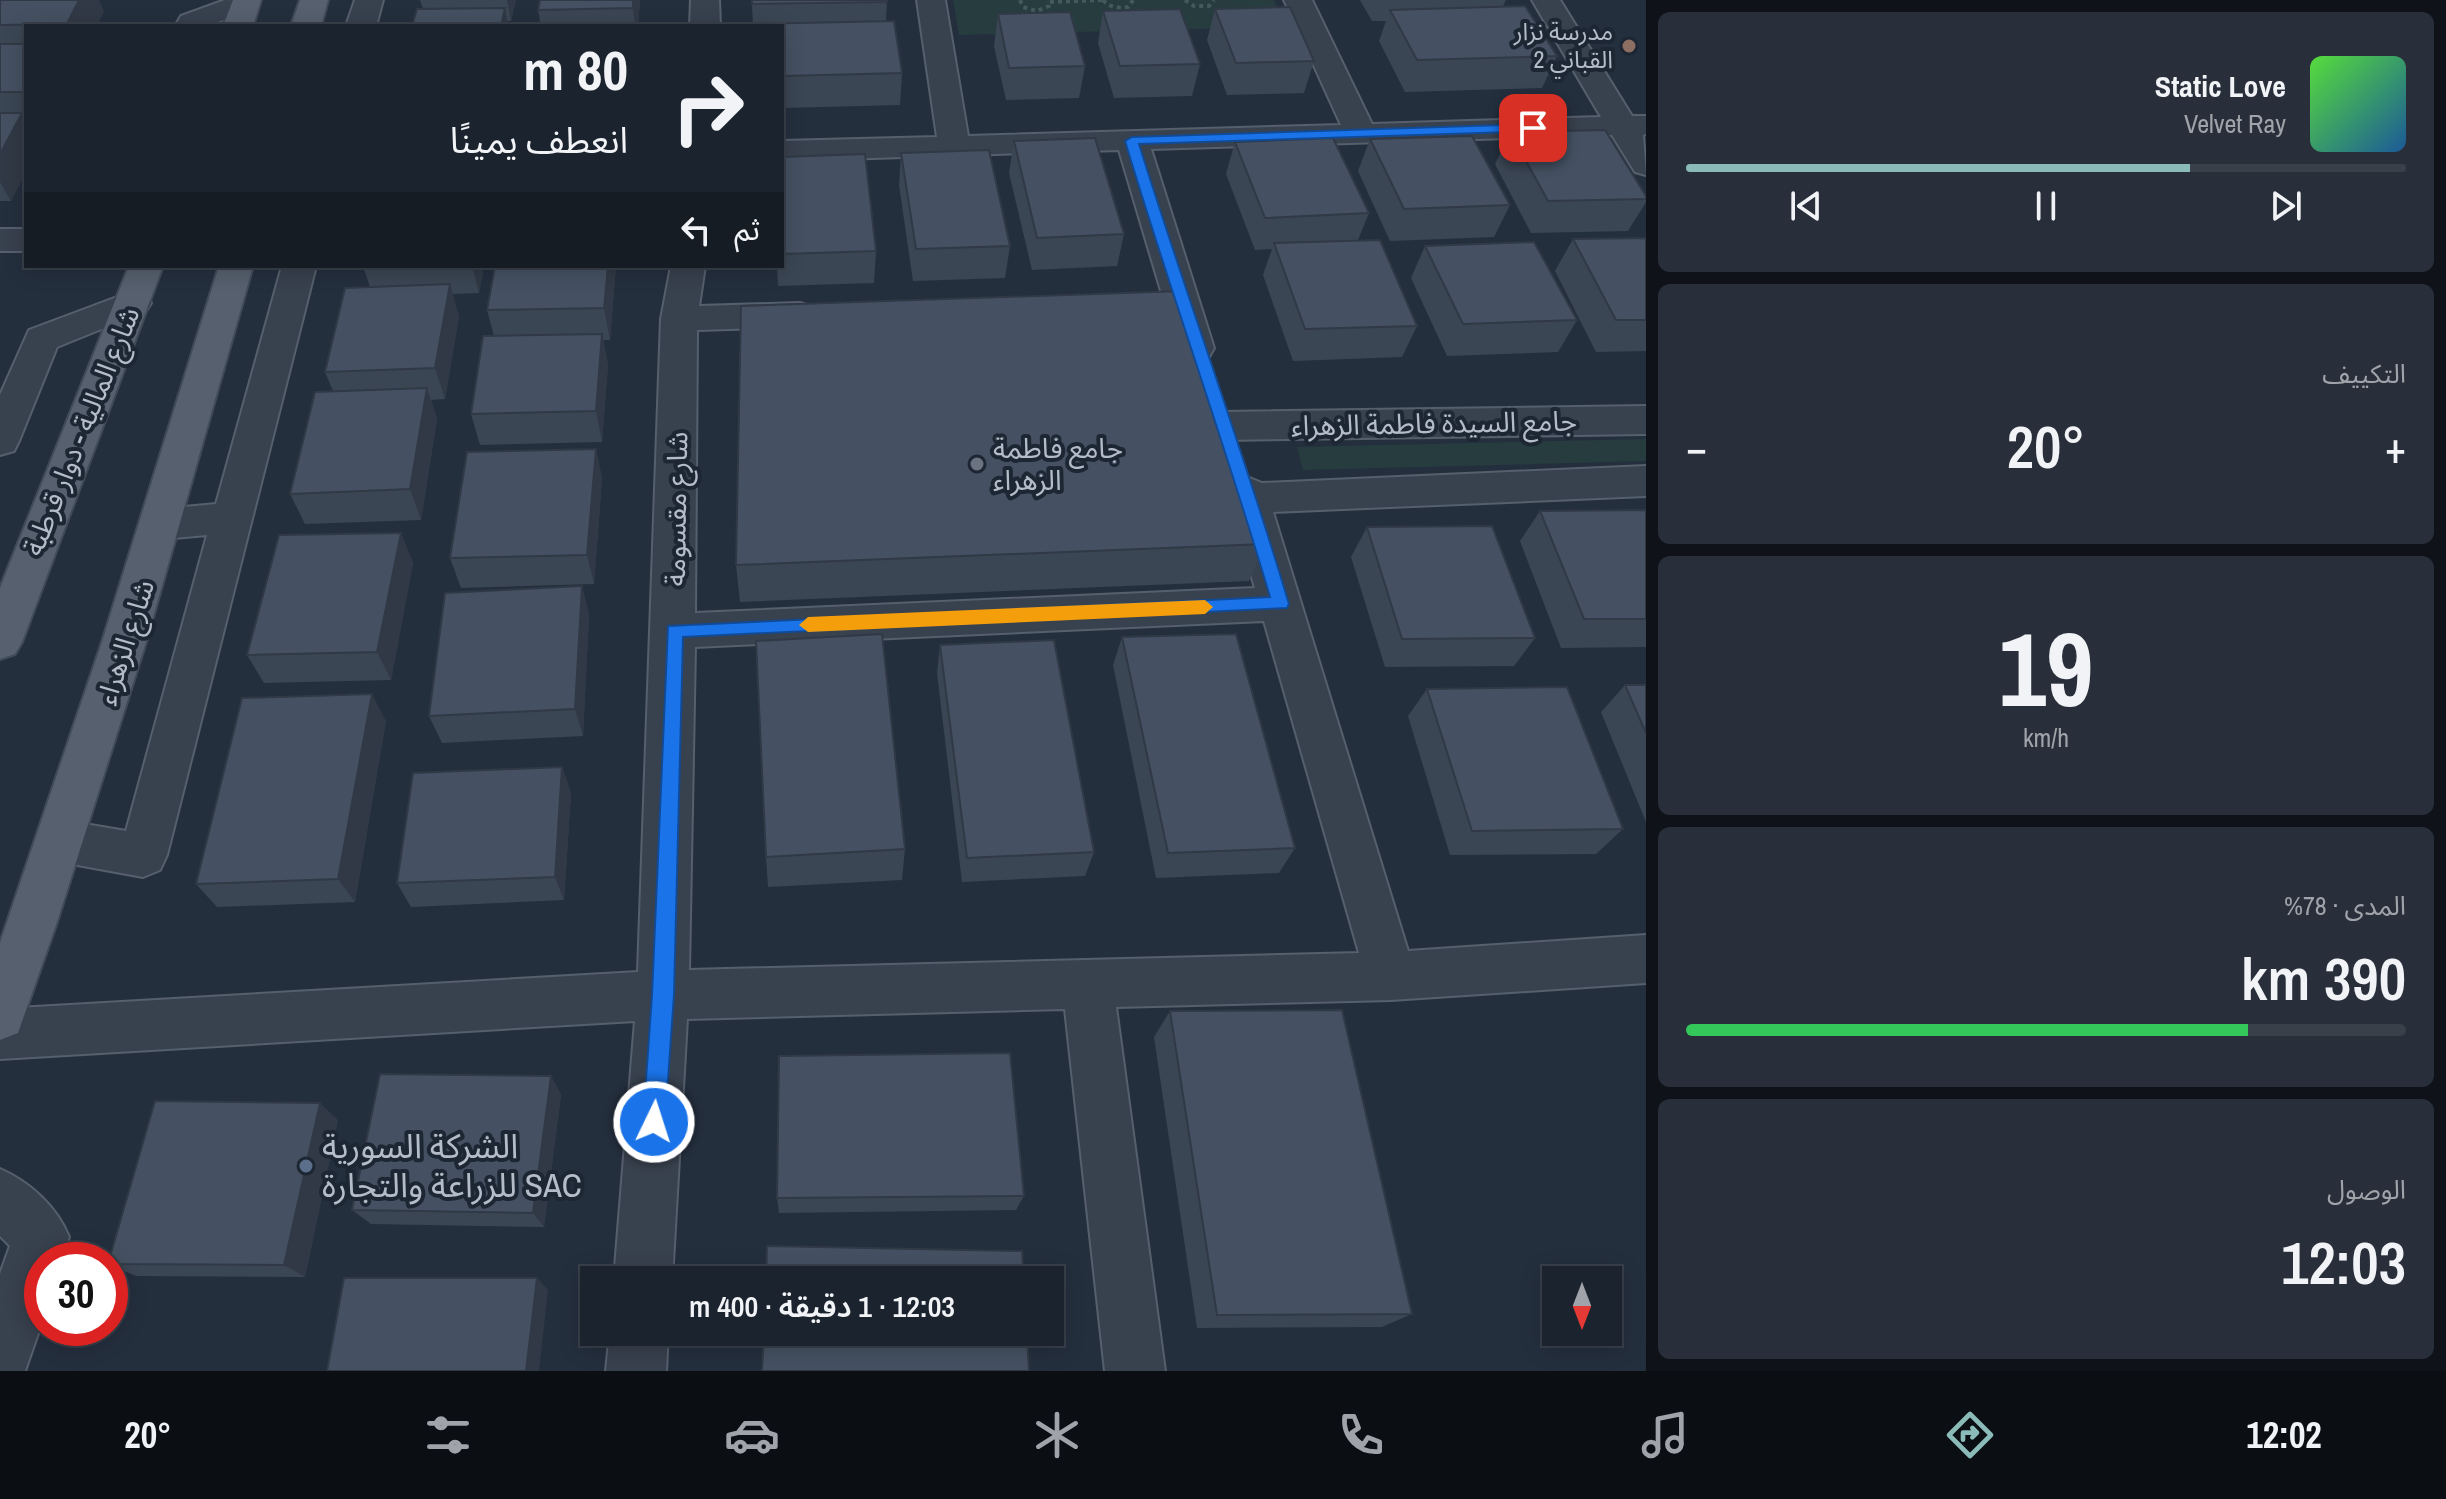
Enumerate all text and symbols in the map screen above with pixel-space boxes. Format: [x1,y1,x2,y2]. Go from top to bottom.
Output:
place label: مدرسة نزار القباني 2 [1513,15,1613,79]
text: 80 m [523,32,628,107]
marker: مدرسة نزار القباني 2 [1620,37,1638,55]
icon: right [656,56,760,160]
text: Static Love [2155,66,2286,106]
pin [1499,94,1567,162]
icon: arrive [1511,106,1555,150]
text: Velvet Ray [2184,106,2286,141]
text: انعطف يمينًا [450,116,628,164]
icon: previous [1784,184,1828,228]
icon: pause [2024,184,2068,228]
icon: next [2264,184,2308,228]
icon: left [674,208,718,252]
text: ثم [734,209,760,249]
street label: شارع المالية - دوار قرطبة [14,301,150,562]
text: التكييف [2322,356,2406,391]
street label: جامع السيدة فاطمة الزهراء [1291,402,1577,446]
text: 20° [2007,406,2085,487]
text: − [1686,417,1707,477]
text: + [2385,417,2406,477]
place label: جامع فاطمة الزهراء [993,429,1123,499]
street label: شارع مقسومة [656,431,698,587]
marker: جامع فاطمة الزهراء [968,455,986,473]
street label: شارع الزهراء [87,575,165,710]
text: 19 [1999,598,2093,738]
text: km/h [2023,720,2069,755]
text: المدى · 78% [2284,888,2406,923]
text: 390 km [2241,938,2406,1019]
position arrow [612,1080,696,1164]
place label: الشركة السورية للزراعة والتجارة SAC [322,1123,582,1208]
marker: الشركة السورية للزراعة والتجارة SAC [297,1157,315,1175]
text: الوصول [2327,1172,2406,1207]
text: 12:03 [2281,1222,2406,1303]
speed limit sign: 30 [24,1242,128,1346]
north arrow [1542,1266,1622,1346]
map controls [1542,1266,1622,1346]
text: 12:03 · 1 دقيقة · 400 m [689,1286,955,1326]
icon: filters [420,1407,476,1463]
icon: car [724,1407,780,1463]
icon: climate [1029,1407,1085,1463]
icon: phone [1333,1407,1389,1463]
icon: music [1637,1407,1693,1463]
icon: directions [1942,1407,1998,1463]
text: 20° [124,1411,171,1459]
text: 12:02 [2246,1411,2322,1459]

